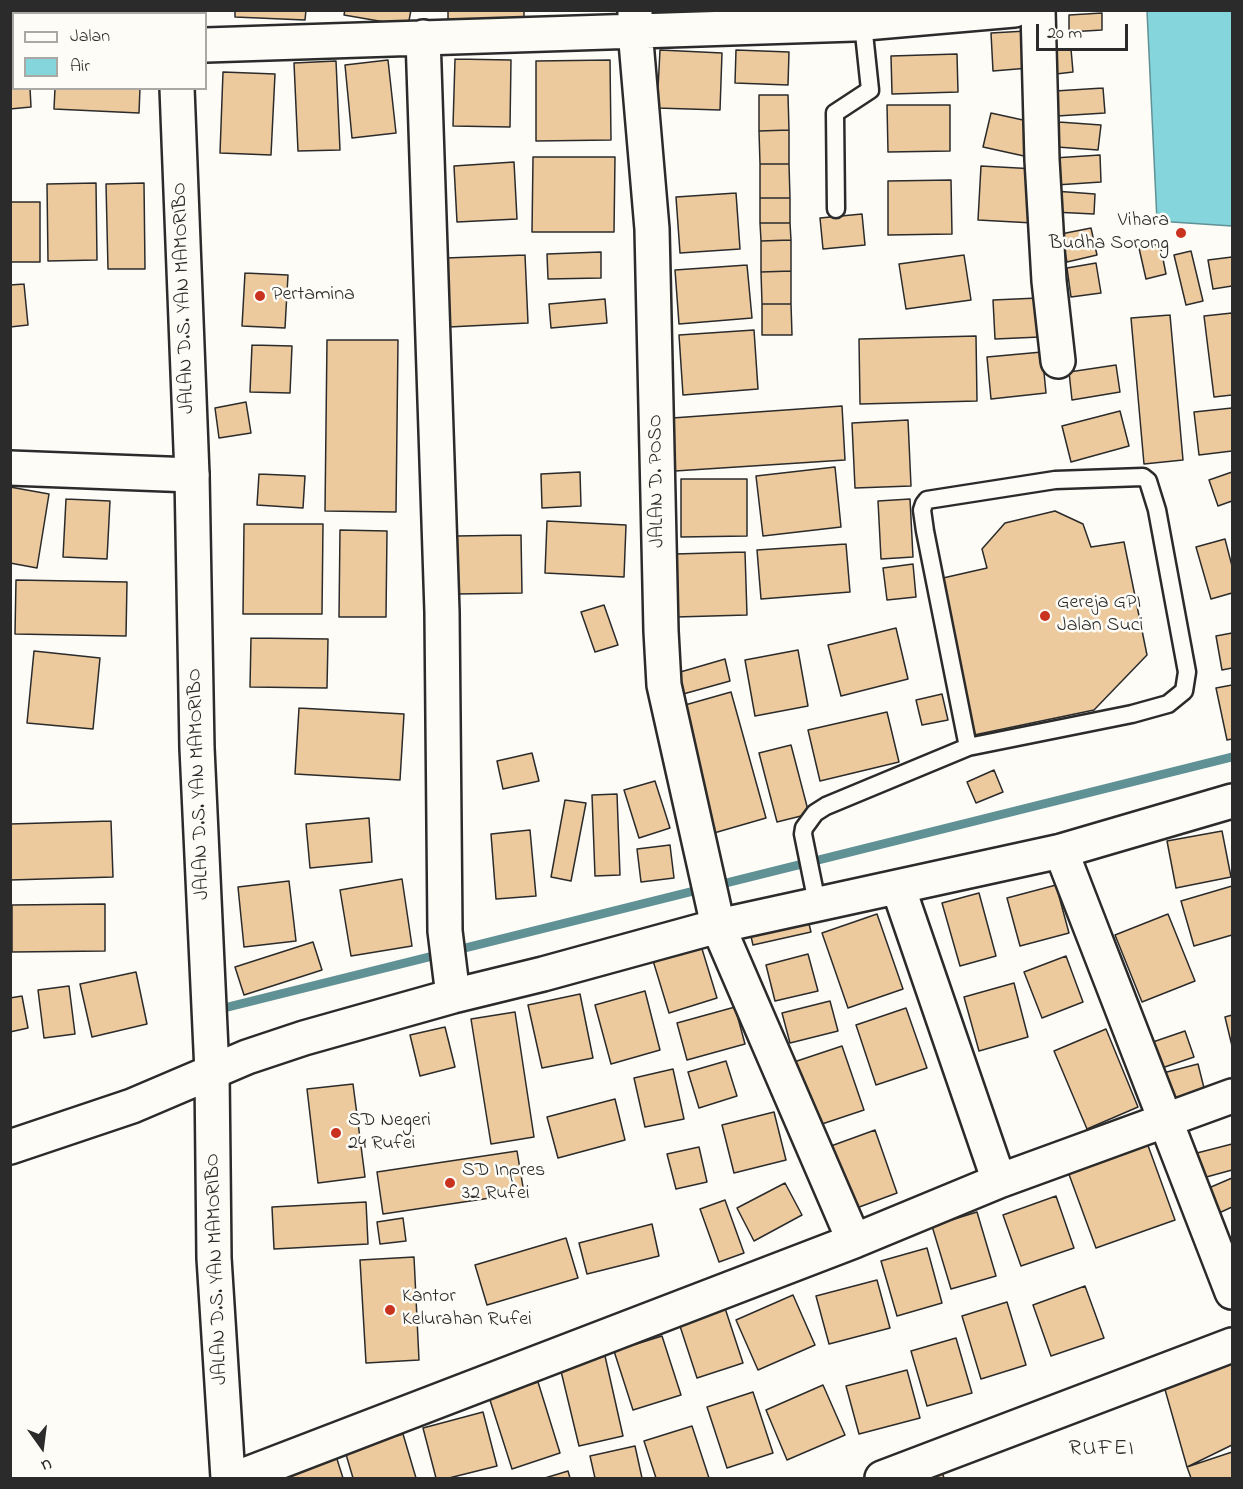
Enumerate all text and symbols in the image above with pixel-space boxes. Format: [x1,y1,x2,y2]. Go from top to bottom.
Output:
legend [12,12,207,90]
scale bar [1039,12,1130,50]
text: 20 m [1047,21,1082,47]
text: Jalan [70,24,110,50]
text: Air [70,54,90,80]
street label: JALAN D.S. YAN MAMORIBO [169,182,201,414]
place label: Vihara Budha Sorong [1049,210,1169,257]
marker: Vihara Budha Sorong [1174,226,1188,240]
place label: Pertamina [272,284,355,308]
marker: Pertamina [253,289,267,303]
street label: JALAN D. POSO [645,414,671,548]
place label: Gereja GPI Jalan Suci [1057,592,1143,639]
marker: Gereja GPI Jalan Suci [1038,609,1052,623]
street label: JALAN D.S. YAN MAMORIBO [184,668,216,900]
place label: SD Negeri 24 Rufei [348,1110,431,1157]
marker: SD Negeri 24 Rufei [329,1126,343,1140]
street label: JALAN D.S. YAN MAMORIBO [202,1153,234,1385]
place label: SD Inpres 32 Rufei [462,1160,545,1207]
marker: SD Inpres 32 Rufei [443,1176,457,1190]
place label: Kantor Kelurahan Rufei [402,1286,532,1333]
marker: Kantor Kelurahan Rufei [383,1303,397,1317]
north arrow [12,1417,72,1477]
district label: RUFEI [1069,1437,1135,1463]
text: U [39,1452,54,1477]

